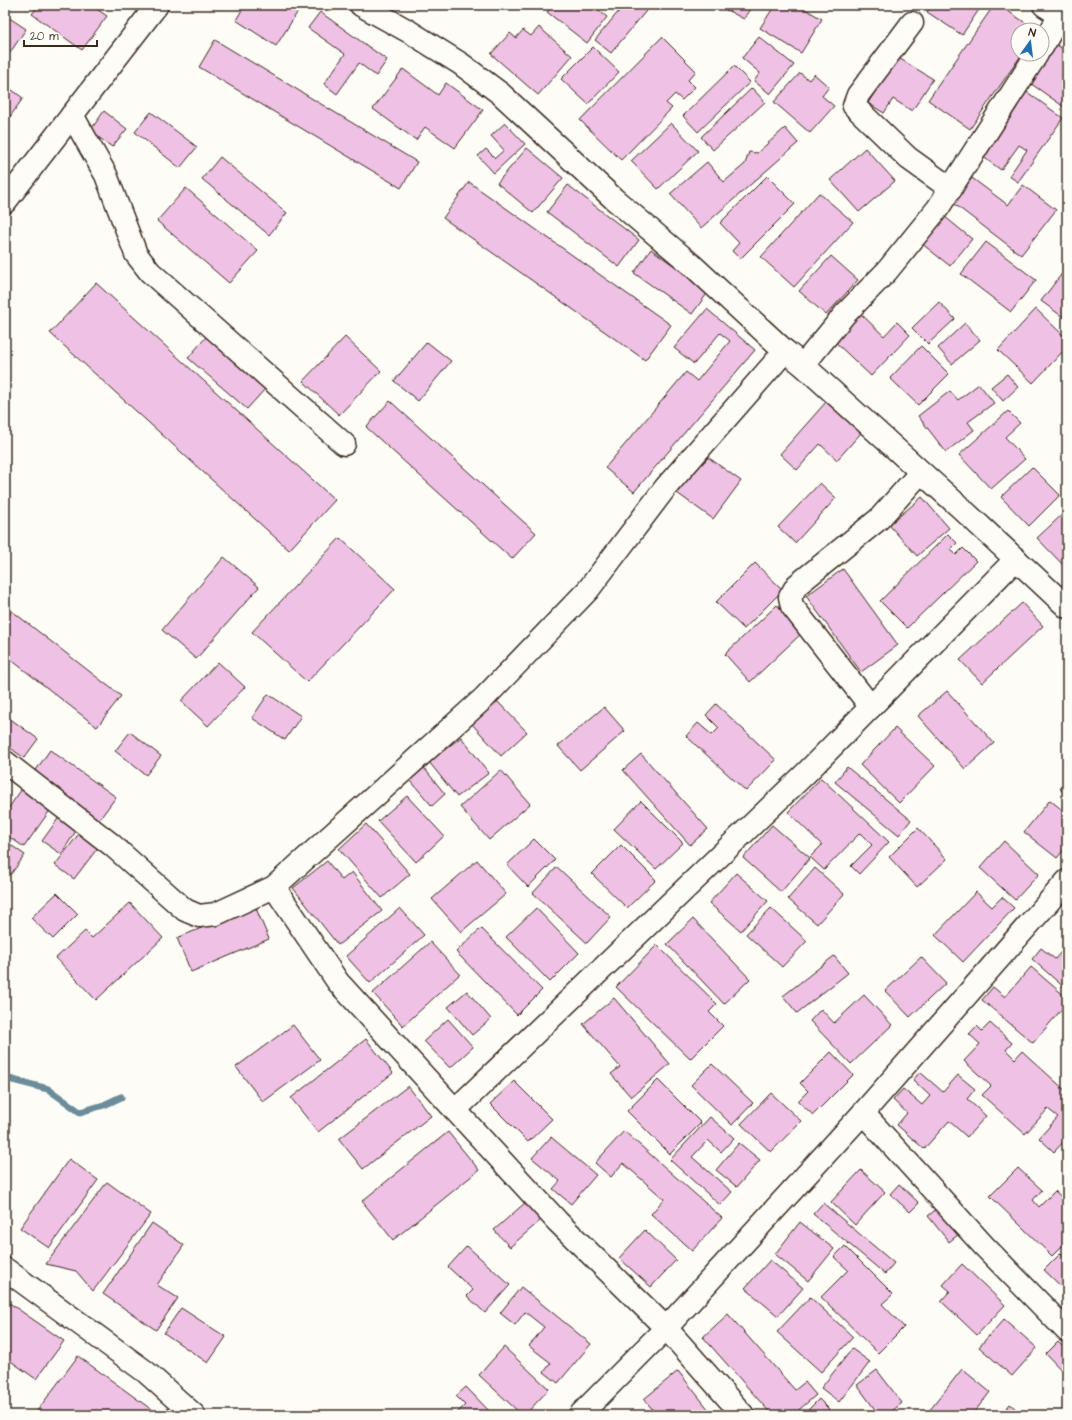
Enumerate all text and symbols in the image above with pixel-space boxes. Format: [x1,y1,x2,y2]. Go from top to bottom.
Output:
scale bar [24,22,97,48]
north arrow [1010,22,1050,62]
text: N [1027,25,1038,41]
text: 20 m [30,28,59,45]

